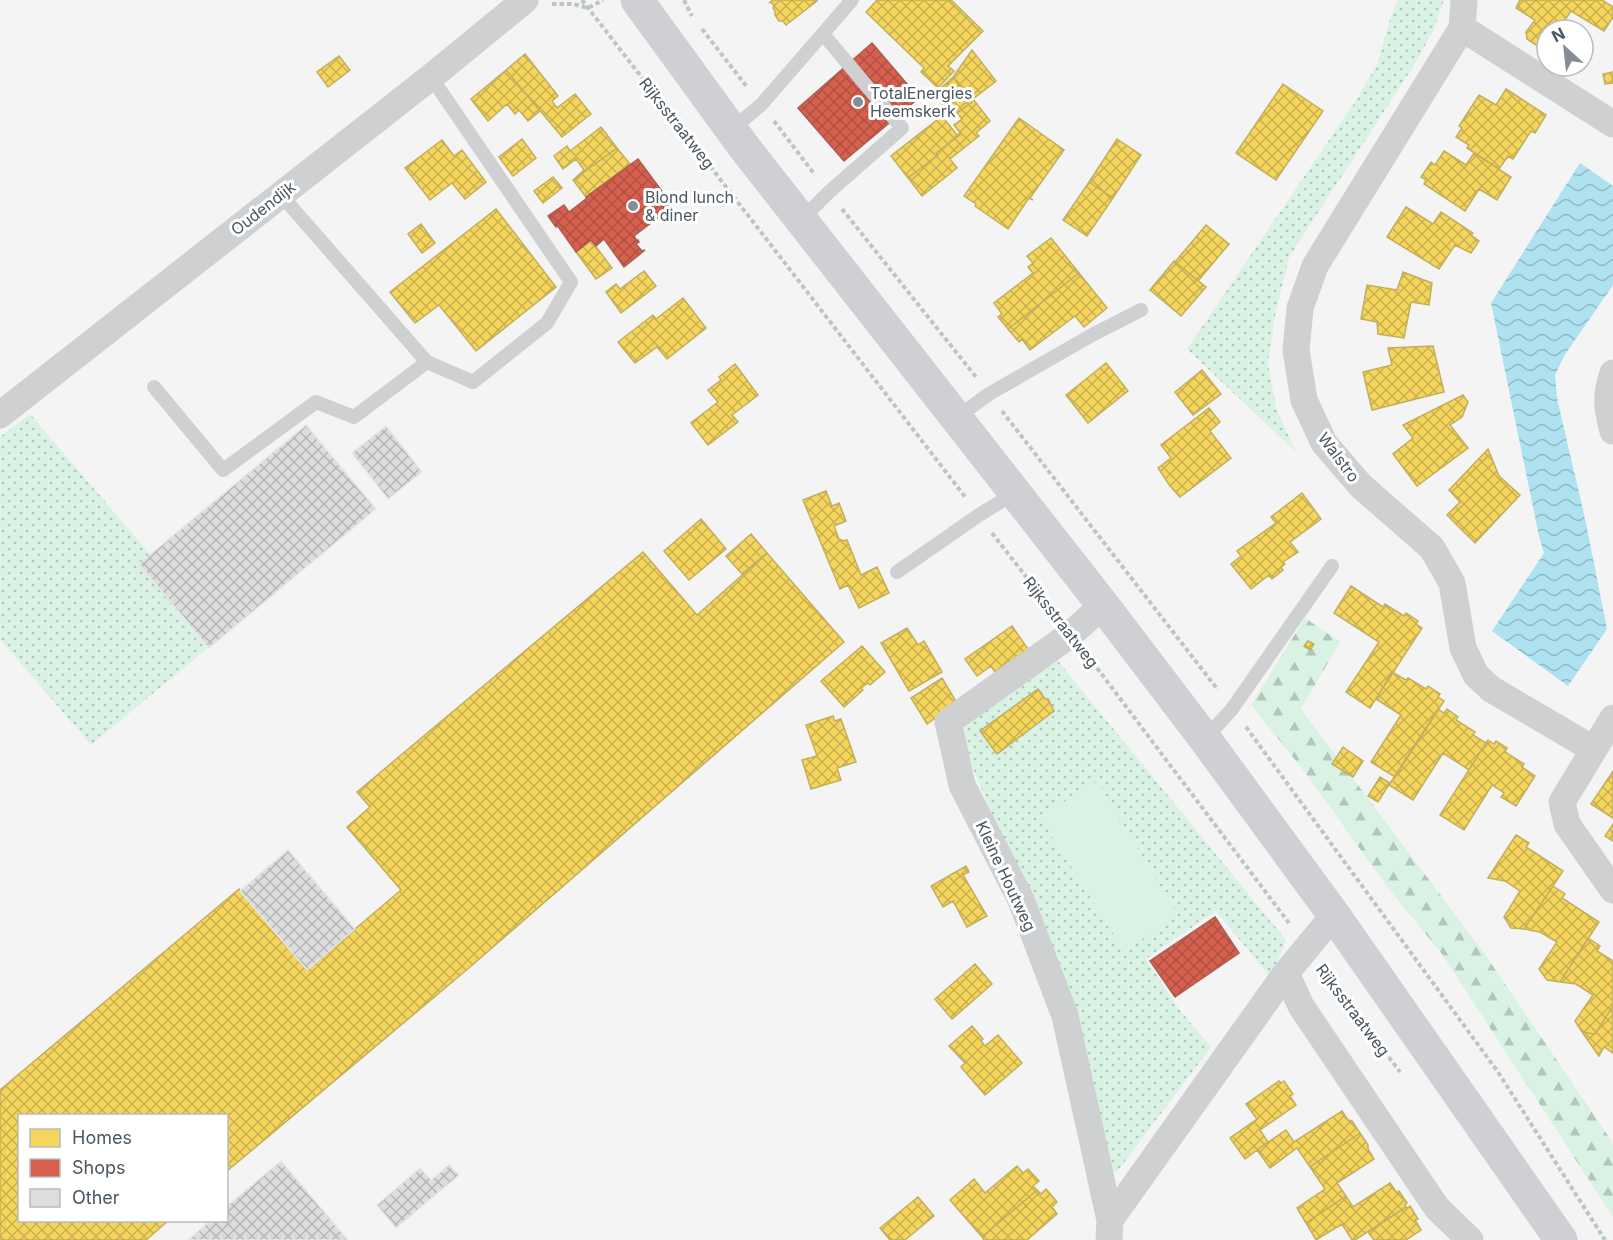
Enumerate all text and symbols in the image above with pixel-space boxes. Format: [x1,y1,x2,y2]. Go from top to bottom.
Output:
north arrow [1535,18,1595,78]
text: N [1548,23,1568,46]
street label: Rijksstraatweg [635,73,719,173]
place label: TotalEnergies Heemskerk [870,83,972,121]
marker: TotalEnergies Heemskerk [851,95,865,109]
street label: Oudendijk [227,176,300,239]
place label: Blond lunch & diner [645,187,734,225]
marker: Blond lunch & diner [626,199,640,213]
street label: Walstro [1314,428,1364,486]
street label: Rijksstraatweg [1019,572,1103,672]
street label: Kleine Houtweg [972,818,1040,934]
street label: Rijksstraatweg [1312,960,1394,1060]
legend [18,1114,228,1222]
text: Homes [72,1127,132,1148]
text: Shops [72,1157,126,1178]
text: Other [72,1187,120,1208]

